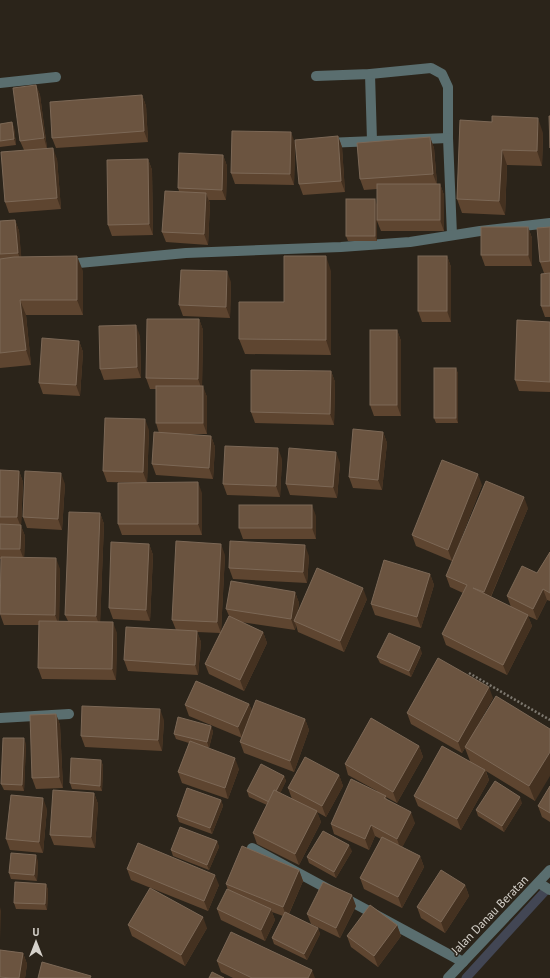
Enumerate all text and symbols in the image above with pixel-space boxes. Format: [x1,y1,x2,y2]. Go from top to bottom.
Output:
street label: Jalan Danau Beratan [447,872,531,958]
north arrow [16,922,56,962]
text: U [33,925,40,939]

